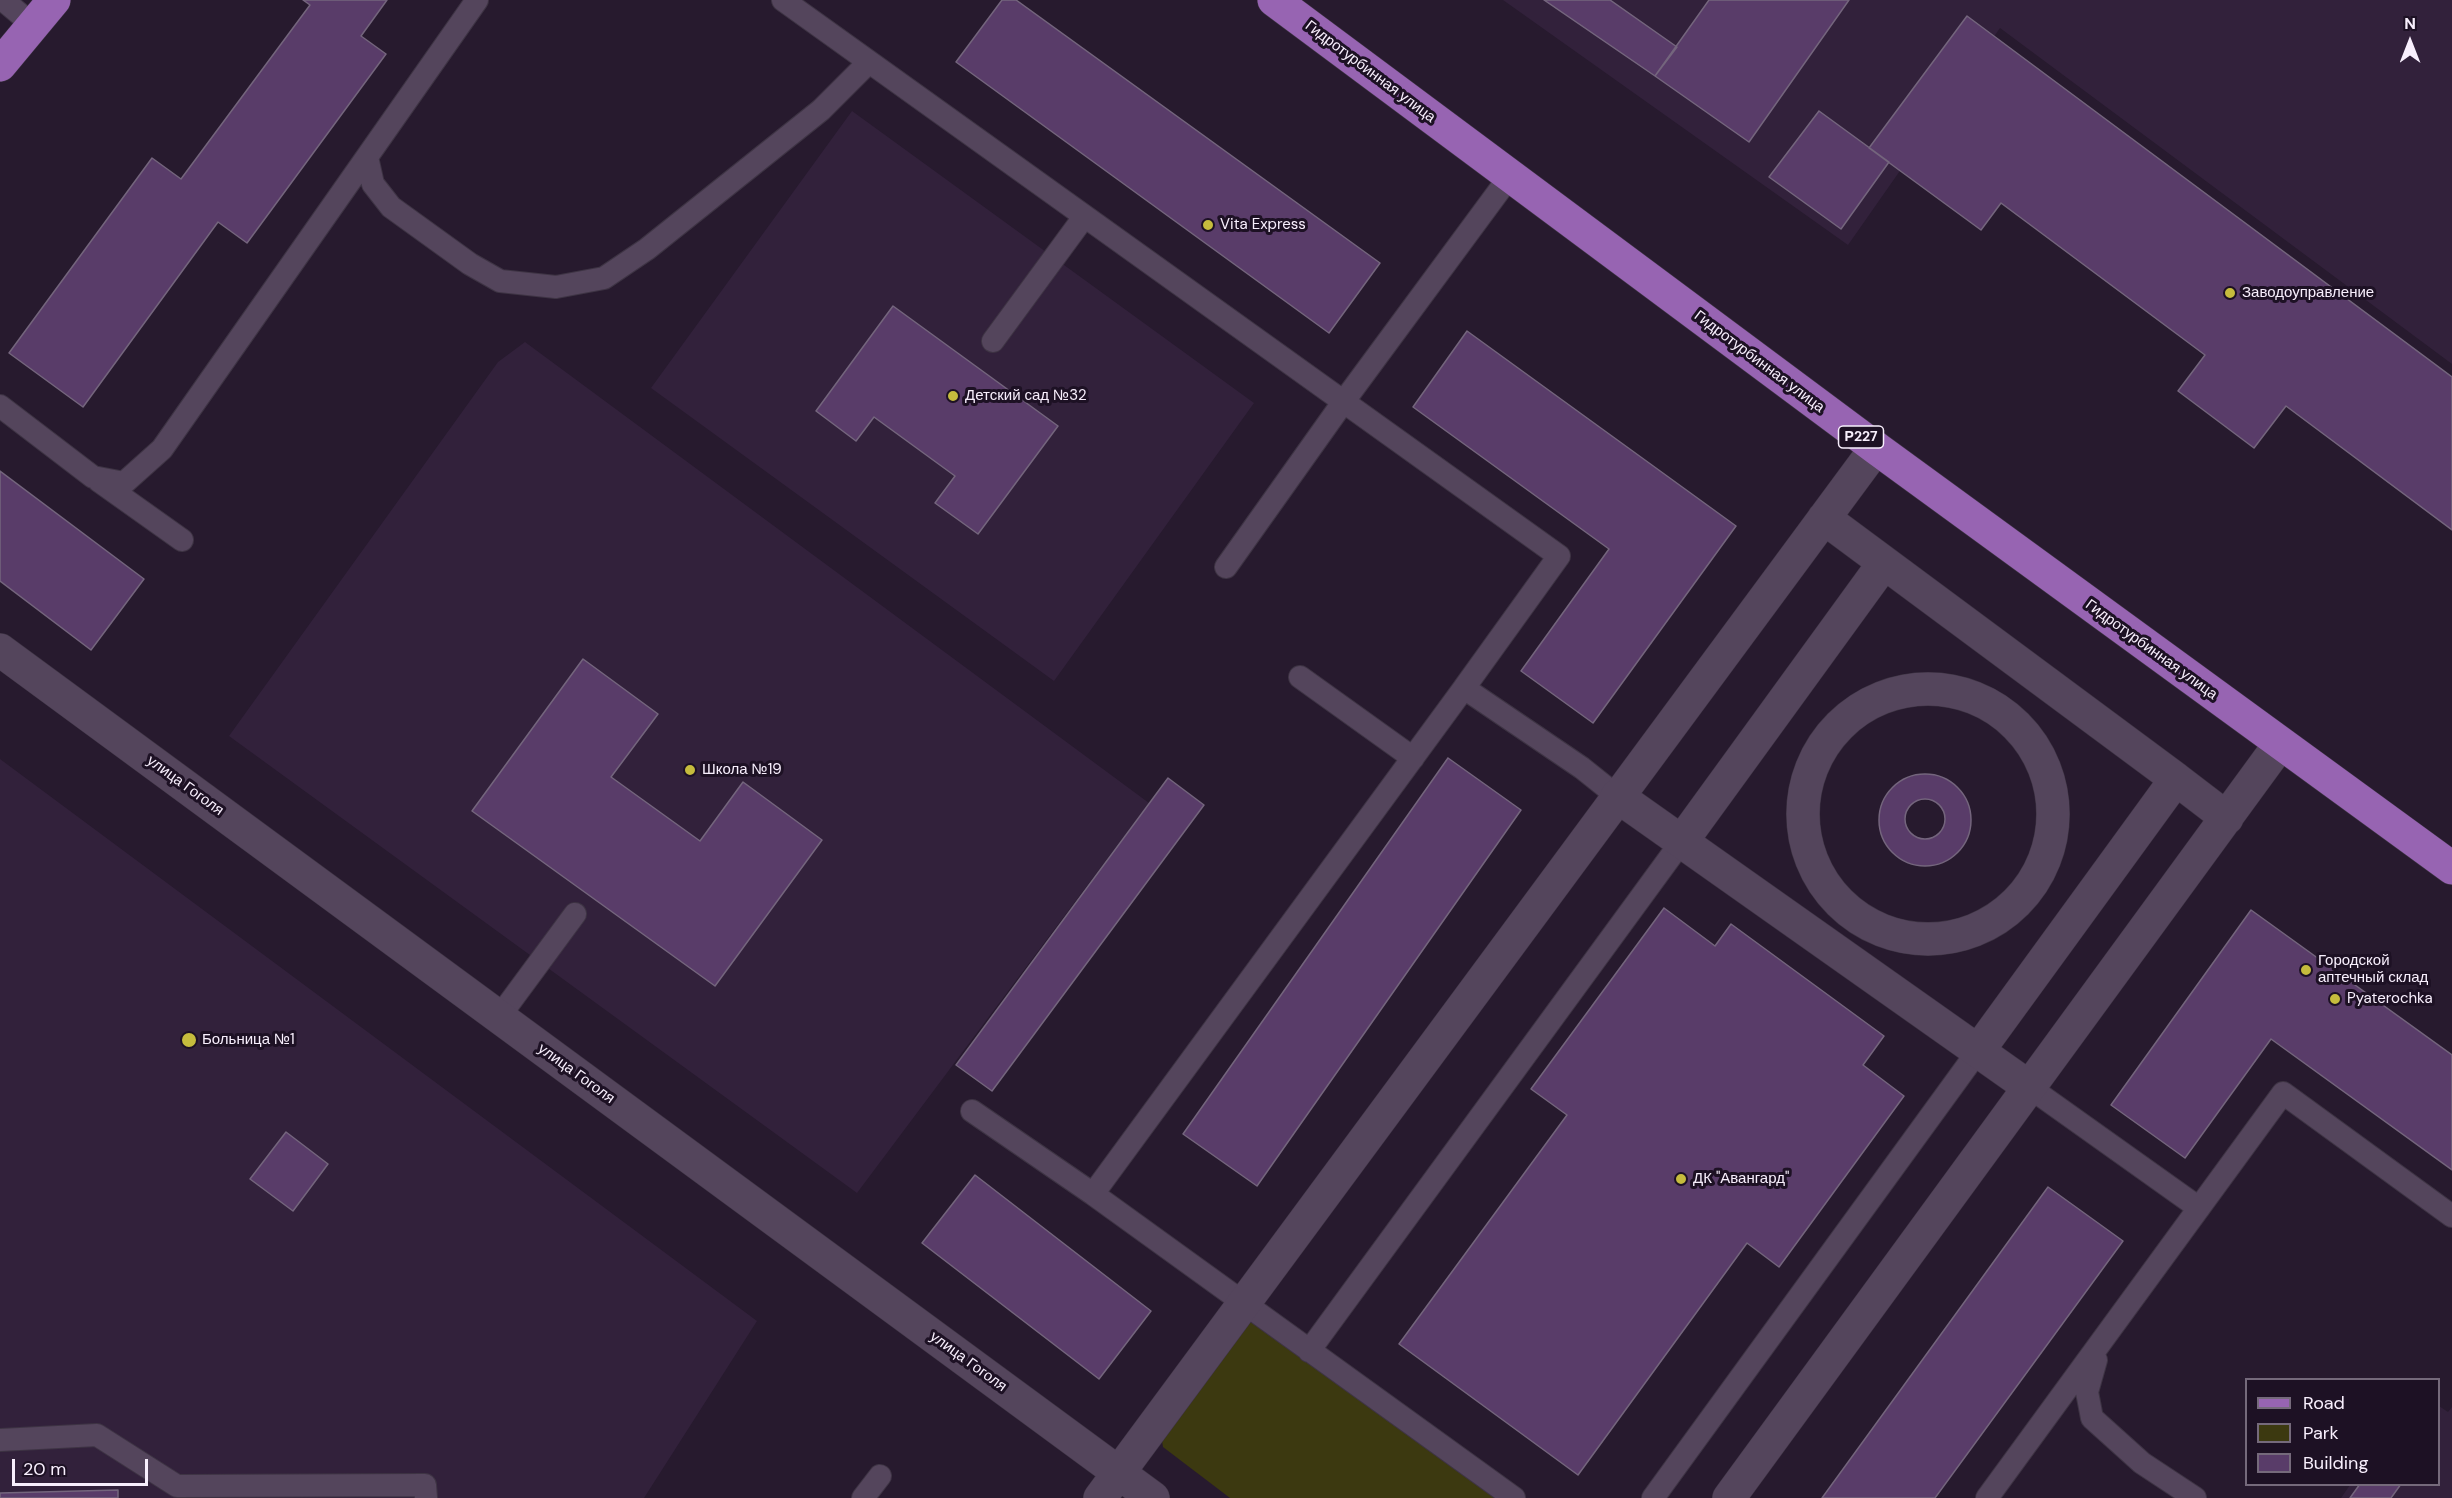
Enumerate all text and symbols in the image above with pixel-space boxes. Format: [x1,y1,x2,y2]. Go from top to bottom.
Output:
north arrow [2380,12,2440,72]
text: N [2404,13,2416,34]
street label: Гидротурбинная улица [1301,17,1439,127]
place label: Vita Express [1220,216,1306,234]
marker: Vita Express [1201,218,1215,232]
place label: Заводоуправление [2242,284,2374,302]
marker: Заводоуправление [2223,286,2237,300]
street label: Гидротурбинная улица [1690,307,1828,417]
place label: Детский сад №32 [965,387,1087,405]
marker: Детский сад №32 [946,389,960,403]
road number: Р227 [1838,426,1884,448]
street label: Гидротурбинная улица [2082,596,2220,704]
street label: улица Гоголя [143,752,227,820]
place label: Школа №19 [702,761,782,779]
marker: Школа №19 [683,763,697,777]
place label: Городской аптечный склад [2318,952,2428,987]
marker: Городской аптечный склад [2299,963,2313,977]
place label: Pyaterochka [2347,990,2433,1008]
marker: Pyaterochka [2328,992,2342,1006]
marker: Больница №1 [180,1031,198,1049]
place label: Больница №1 [202,1031,295,1049]
street label: улица Гоголя [534,1040,618,1108]
place label: ДК "Авангард" [1693,1170,1789,1188]
marker: ДК "Авангард" [1674,1172,1688,1186]
street label: улица Гоголя [926,1328,1010,1396]
legend [2245,1378,2440,1486]
text: Road [2303,1391,2345,1415]
text: Park [2303,1421,2339,1445]
scale bar [15,1447,152,1485]
text: Building [2303,1451,2368,1475]
text: 20 m [23,1457,66,1481]

